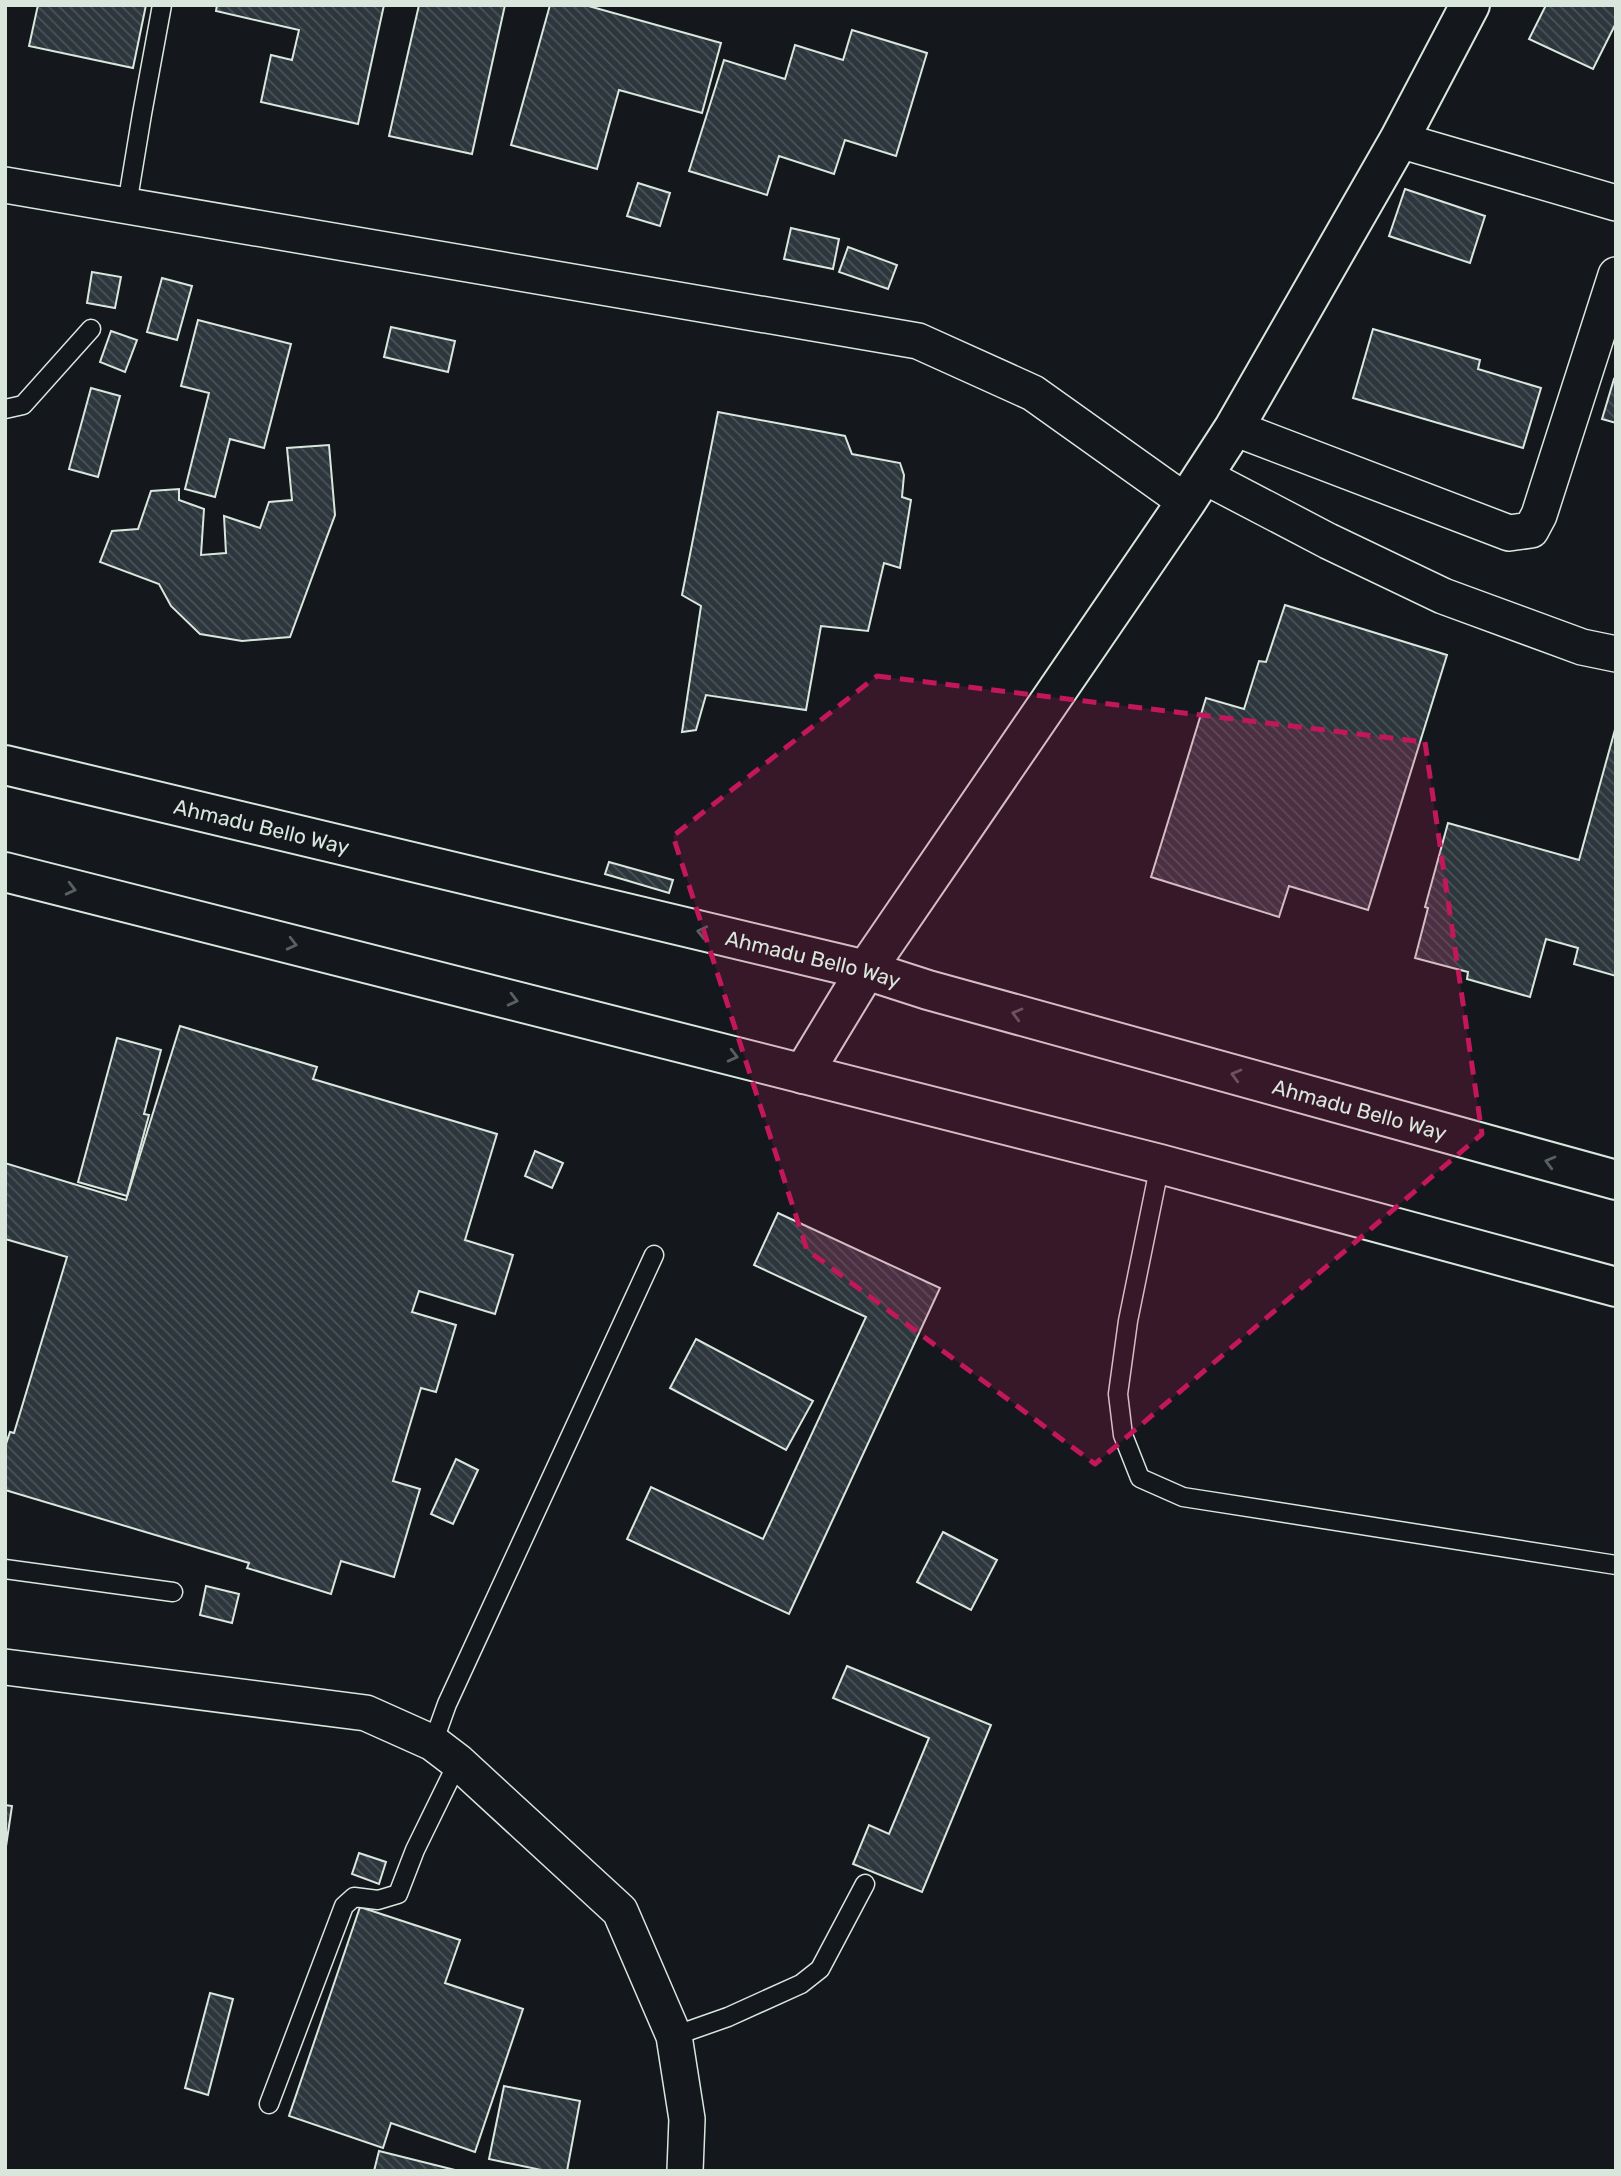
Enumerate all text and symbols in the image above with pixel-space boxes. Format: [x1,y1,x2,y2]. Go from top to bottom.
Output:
street label: Ahmadu Bello Way [172,793,352,859]
one-way arrow [65,881,77,895]
street label: Ahmadu Bello Way [723,925,904,993]
one-way arrow [696,926,708,941]
one-way arrow [286,936,298,950]
one-way arrow [506,992,518,1006]
one-way arrow [1011,1008,1023,1023]
one-way arrow [727,1048,739,1062]
one-way arrow [1230,1069,1242,1083]
street label: Ahmadu Bello Way [1270,1073,1450,1145]
one-way arrow [1544,1155,1556,1170]

